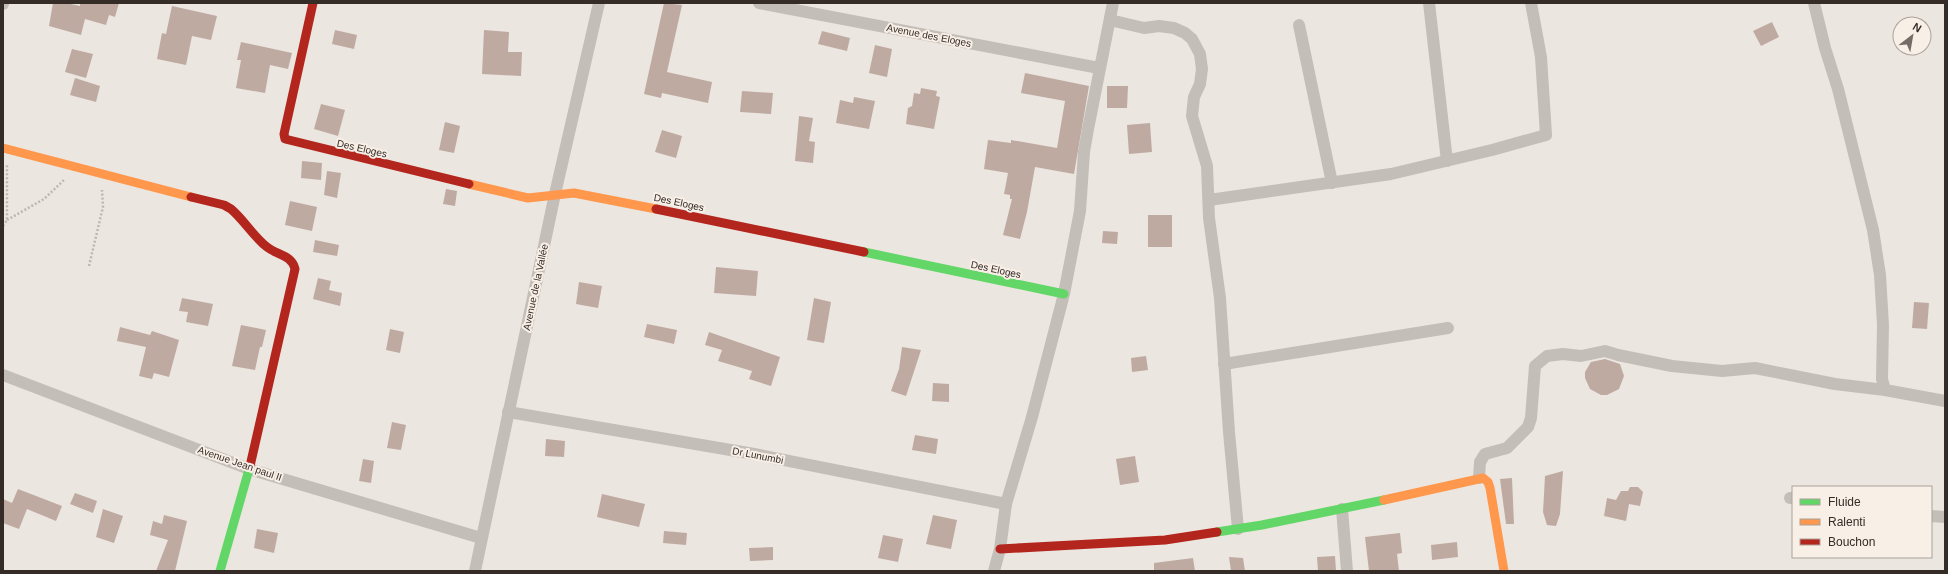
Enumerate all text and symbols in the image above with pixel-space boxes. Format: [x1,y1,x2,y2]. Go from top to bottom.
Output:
north arrow [1892,16,1932,56]
text: N [1911,20,1924,35]
street label: Avenue des Eloges [886,22,972,49]
street label: Des Eloges [336,137,388,160]
street label: Des Eloges [653,192,705,213]
street label: Avenue de la Vallée [521,242,550,331]
street label: Des Eloges [970,259,1022,280]
street label: Avenue Jean paul II [196,444,283,483]
street label: Dr Lunumbi [731,445,784,466]
legend [1792,486,1932,558]
text: Fluide [1828,495,1861,509]
text: Ralenti [1828,515,1865,529]
text: Bouchon [1828,535,1875,549]

